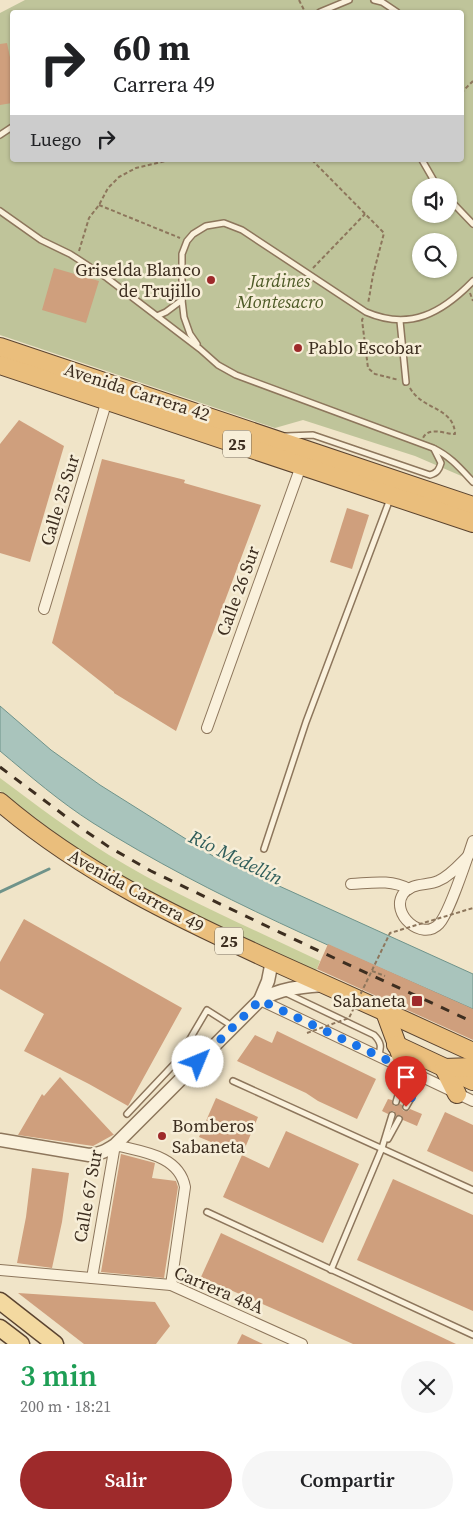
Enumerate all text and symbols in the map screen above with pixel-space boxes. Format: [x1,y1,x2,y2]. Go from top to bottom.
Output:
text: 60 m [113,24,190,72]
icon: right [30,30,95,95]
text: Carrera 49 [113,69,215,99]
icon: right [92,125,120,153]
text: Luego [30,126,82,152]
map controls [412,178,457,278]
button: sound [412,178,457,223]
button: search [412,233,457,278]
place label: Griselda Blanco de Trujillo [75,257,201,303]
park label: Jardines Montesacro [236,268,324,314]
marker: Griselda Blanco de Trujillo [205,274,217,286]
place label: Pablo Escobar [308,335,422,360]
marker: Pablo Escobar [292,342,304,354]
street label: Avenida Carrera 42 [61,356,213,427]
road number: 25 [223,430,251,458]
street label: Calle 25 Sur [34,451,85,548]
street label: Calle 26 Sur [210,542,265,639]
water label: Río Medellín [184,823,287,891]
street label: Avenida Carrera 49 [64,843,209,938]
road number: 25 [215,928,243,954]
place label: Sabaneta [333,988,407,1013]
marker: Sabaneta [410,994,424,1008]
position arrow [171,1035,223,1087]
pin [385,1056,427,1107]
icon: arrive [392,1063,420,1091]
place label: Bomberos Sabaneta [172,1113,254,1159]
marker: Bomberos Sabaneta [156,1130,168,1142]
street label: Calle 67 Sur [67,1147,108,1244]
street label: Carrera 48A [170,1259,268,1320]
text: 3 min [20,1355,97,1396]
button: close [401,1361,453,1413]
text: 200 m · 18:21 [20,1395,111,1417]
button: Salir [20,1451,232,1509]
button: Compartir [242,1451,453,1509]

